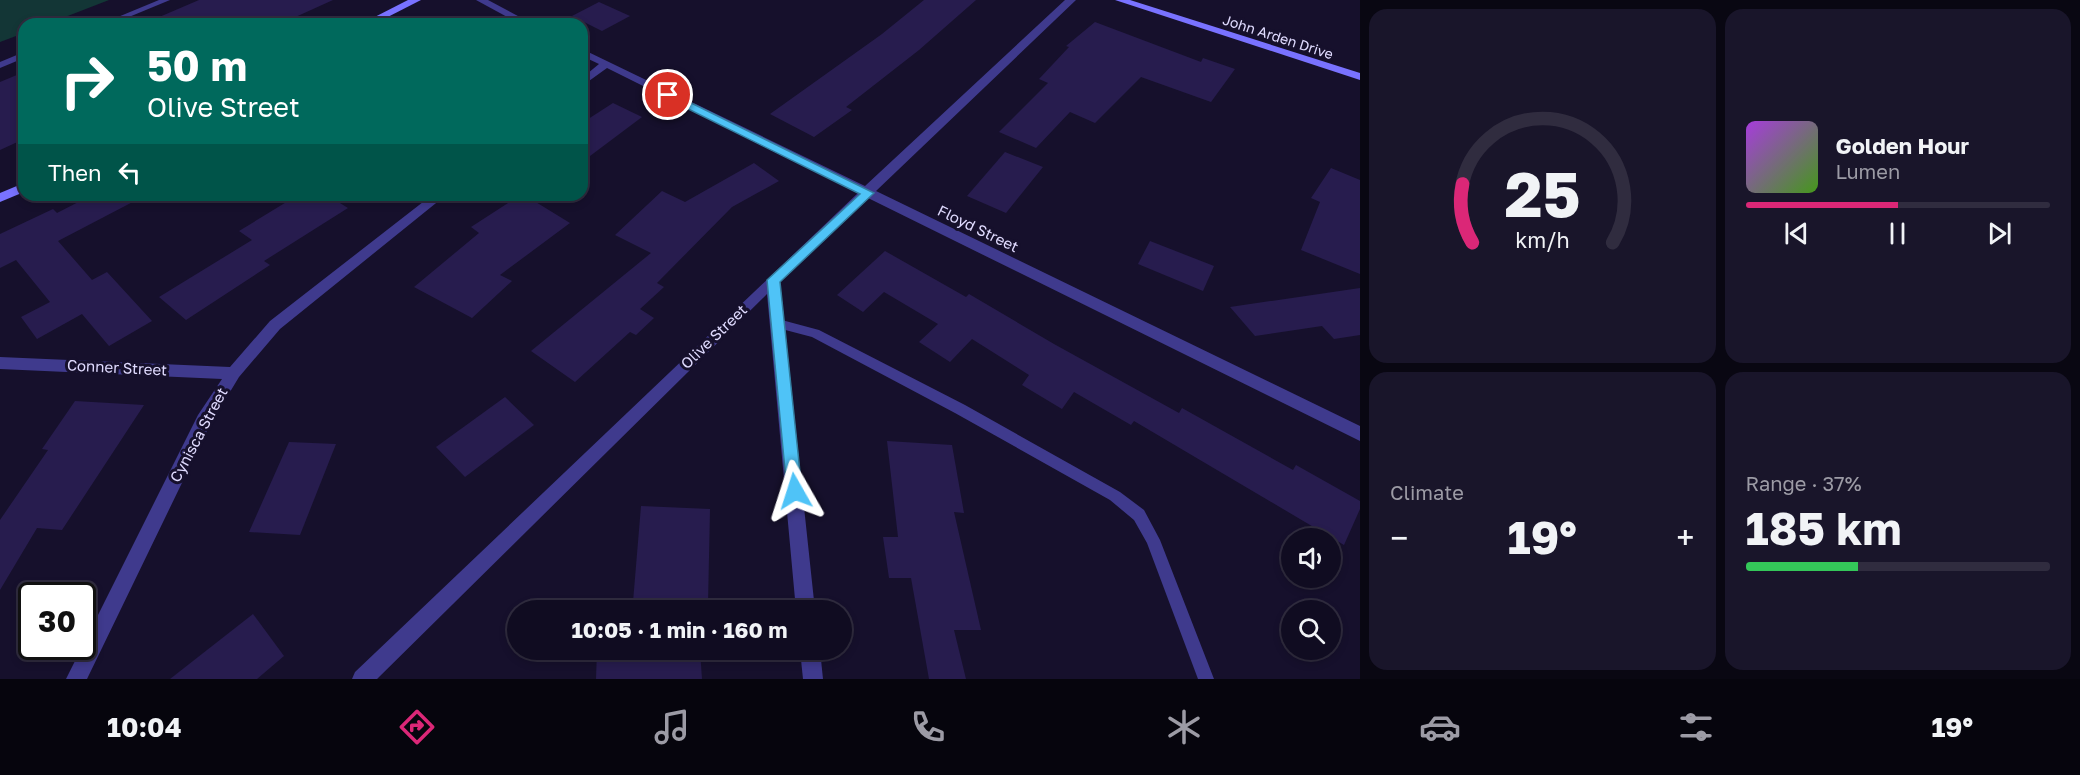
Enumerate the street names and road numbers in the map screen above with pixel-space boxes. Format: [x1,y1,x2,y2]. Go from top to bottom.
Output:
street label: John Arden Drive [1221,11,1336,62]
street label: Floyd Street [935,201,1022,255]
street label: Olive Street [677,300,750,372]
street label: Conner Street [66,355,168,379]
street label: Cynisca Street [166,384,231,485]

